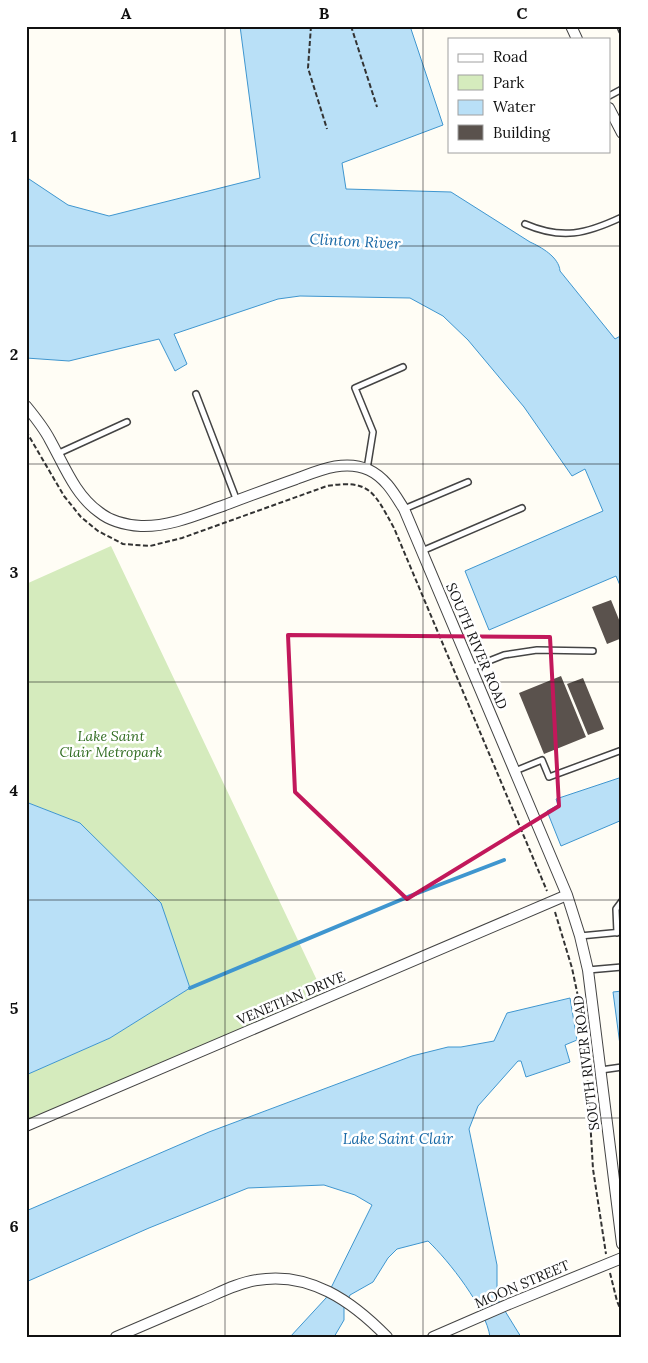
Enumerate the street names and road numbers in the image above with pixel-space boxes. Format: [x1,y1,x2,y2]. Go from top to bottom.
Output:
street label: SOUTH RIVER ROAD [442,580,512,712]
street label: VENETIAN DRIVE [233,967,348,1029]
street label: SOUTH RIVER ROAD [569,995,603,1131]
street label: MOON STREET [472,1256,572,1312]

